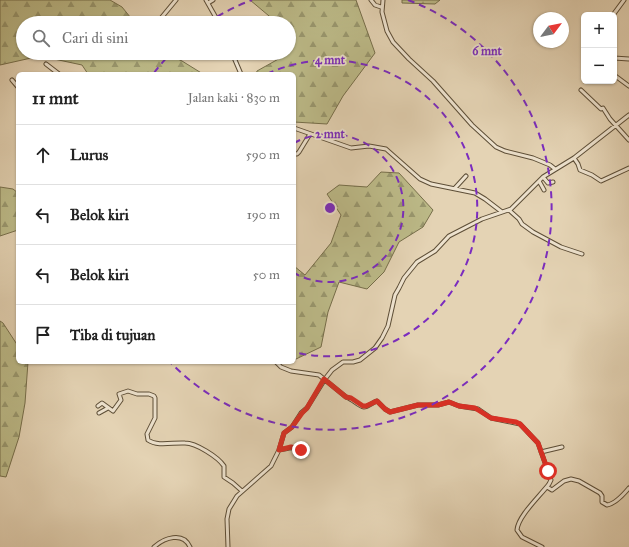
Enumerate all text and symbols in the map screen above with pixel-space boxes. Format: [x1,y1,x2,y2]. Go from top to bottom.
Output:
north arrow [533,12,569,48]
map controls [581,12,617,84]
button: + [581,12,617,48]
search box [16,16,296,60]
icon: search [30,27,52,49]
text: Cari di sini [62,29,128,47]
text: 6 mnt [472,44,503,58]
button: − [581,48,617,84]
text: 4 mnt [315,53,346,68]
text: 11 mnt [32,88,79,109]
text: Jalan kaki · 830 m [188,90,280,106]
text: 2 mnt [315,127,345,141]
icon: ahead [32,144,54,166]
text: Lurus [70,146,108,164]
text: 590 m [246,147,280,163]
centre of rings [323,201,337,215]
icon: left [32,204,54,226]
text: Belok kiri [70,206,129,224]
text: 190 m [247,207,280,223]
icon: left [32,264,54,286]
text: Belok kiri [70,266,129,284]
text: 50 m [253,267,280,283]
icon: arrive [32,324,54,346]
text: Tiba di tujuan [70,326,155,344]
route end [292,441,310,459]
route start [539,462,557,480]

